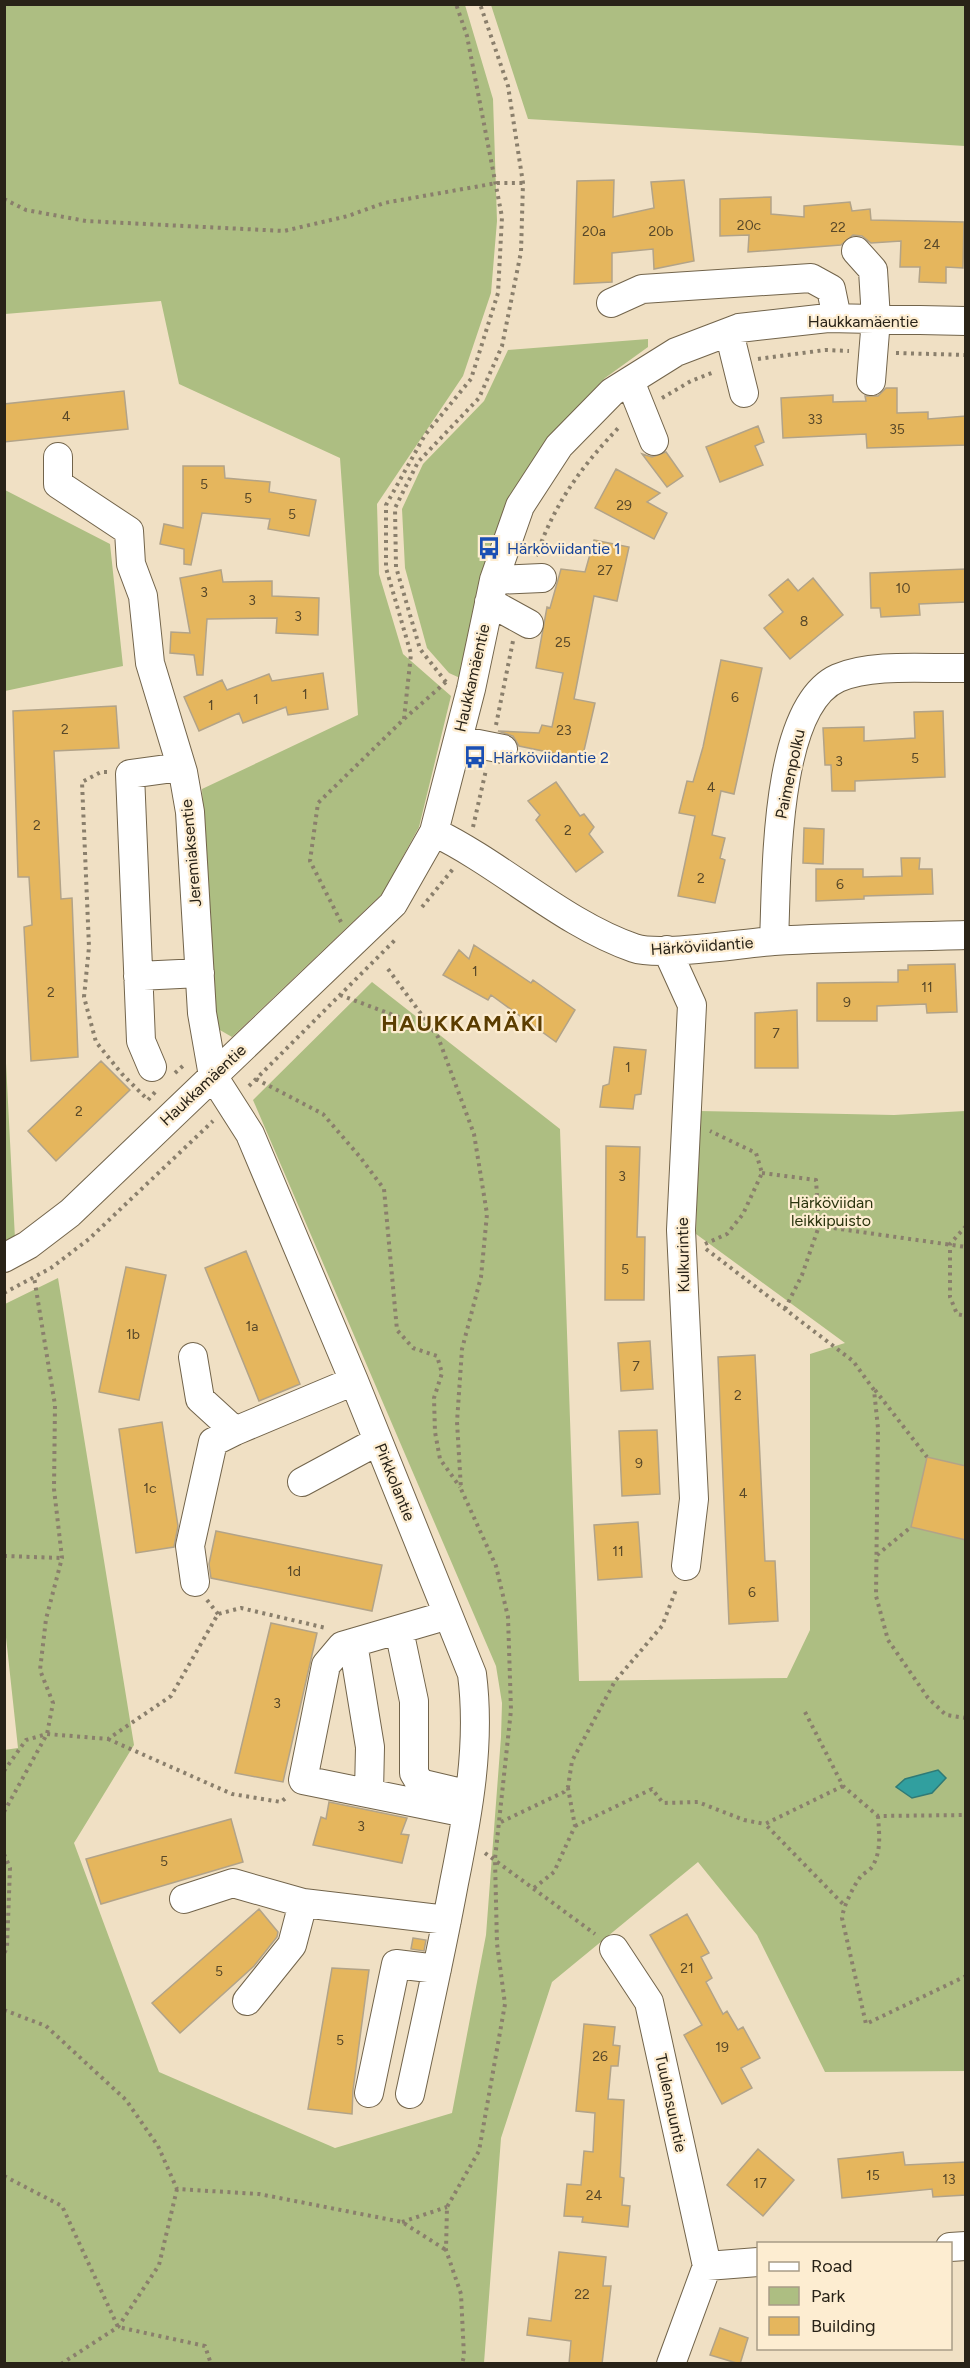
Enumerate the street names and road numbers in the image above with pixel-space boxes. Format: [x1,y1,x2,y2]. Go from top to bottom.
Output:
street label: Haukkamäentie [808,312,919,331]
street label: Haukkamäentie [450,622,494,734]
street label: Paimenpolku [771,727,809,821]
street label: Jeremiaksentie [177,798,205,908]
street label: Härköviidantie [650,933,754,959]
street label: Haukkamäentie [156,1040,250,1130]
street label: Kulkurintie [673,1217,693,1293]
street label: Pirkkolantie [371,1440,419,1524]
street label: Tuulensuuntie [651,2052,691,2154]

